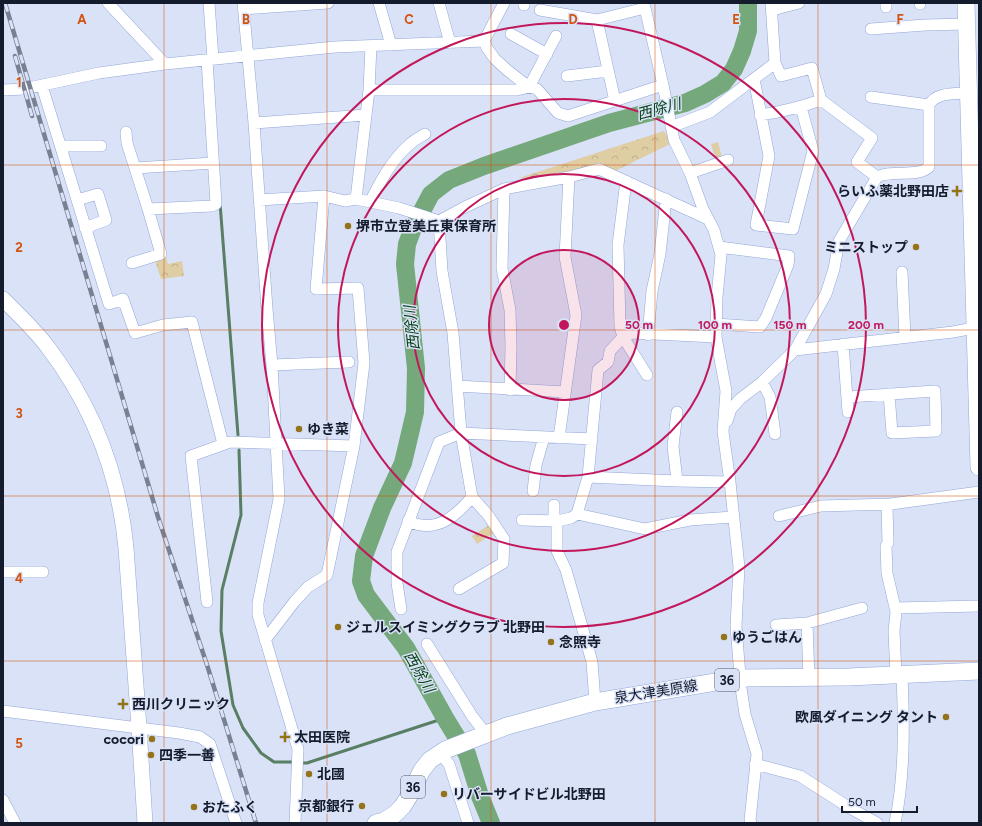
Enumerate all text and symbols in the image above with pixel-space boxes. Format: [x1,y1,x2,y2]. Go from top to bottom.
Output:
text: A [77,12,87,27]
text: B [242,12,250,27]
text: C [404,12,414,27]
text: D [568,12,578,27]
text: E [732,12,740,27]
text: F [896,12,904,27]
text: 1 [16,75,22,90]
water label: 西除川 [635,94,685,124]
place label: らいふ薬北野田店 [837,183,949,200]
marker: らいふ薬北野田店 [952,186,962,196]
place label: 堺市立登美丘東保育所 [356,218,496,235]
marker: 堺市立登美丘東保育所 [343,221,353,231]
place label: ミニストップ [824,239,908,256]
text: 2 [15,240,23,255]
marker: ミニストップ [911,242,921,252]
water label: 西除川 [400,303,423,351]
centre of rings [557,318,571,332]
text: 50 m [625,318,653,332]
text: 100 m [698,318,732,332]
text: 150 m [773,318,807,332]
text: 200 m [848,318,884,332]
text: 3 [15,406,23,421]
place label: ゆき菜 [307,421,349,438]
marker: ゆき菜 [294,424,304,434]
text: 4 [15,571,23,586]
place label: ジェルスイミングクラブ 北野田 [346,619,545,636]
marker: ジェルスイミングクラブ 北野田 [333,622,343,632]
place label: ゆうごはん [732,629,802,646]
marker: ゆうごはん [719,632,729,642]
place label: 念照寺 [559,634,601,651]
marker: 念照寺 [546,637,556,647]
water label: 西除川 [400,648,439,698]
road number: 36 [715,669,739,691]
street label: 泉大津美原線 [613,677,699,707]
place label: 西川クリニック [132,696,230,713]
marker: 西川クリニック [117,698,129,710]
place label: 欧風ダイニング タント [795,709,938,726]
marker: 欧風ダイニング タント [941,712,951,722]
place label: 太田医院 [294,729,350,746]
place label: cocori [103,731,144,748]
marker: 太田医院 [279,731,291,743]
marker: cocori [147,734,157,744]
text: 5 [15,736,23,751]
place label: 四季一善 [159,747,215,764]
marker: 四季一善 [146,750,156,760]
place label: 北國 [317,766,345,783]
marker: 北國 [304,769,314,779]
road number: 36 [401,776,425,798]
place label: リバーサイドビル北野田 [452,786,606,803]
scale bar [842,788,917,814]
marker: リバーサイドビル北野田 [439,789,449,799]
text: 50 m [848,795,876,809]
place label: 京都銀行 [298,798,354,815]
place label: おたふく [202,799,258,816]
marker: 京都銀行 [357,801,367,811]
marker: おたふく [189,802,199,812]

